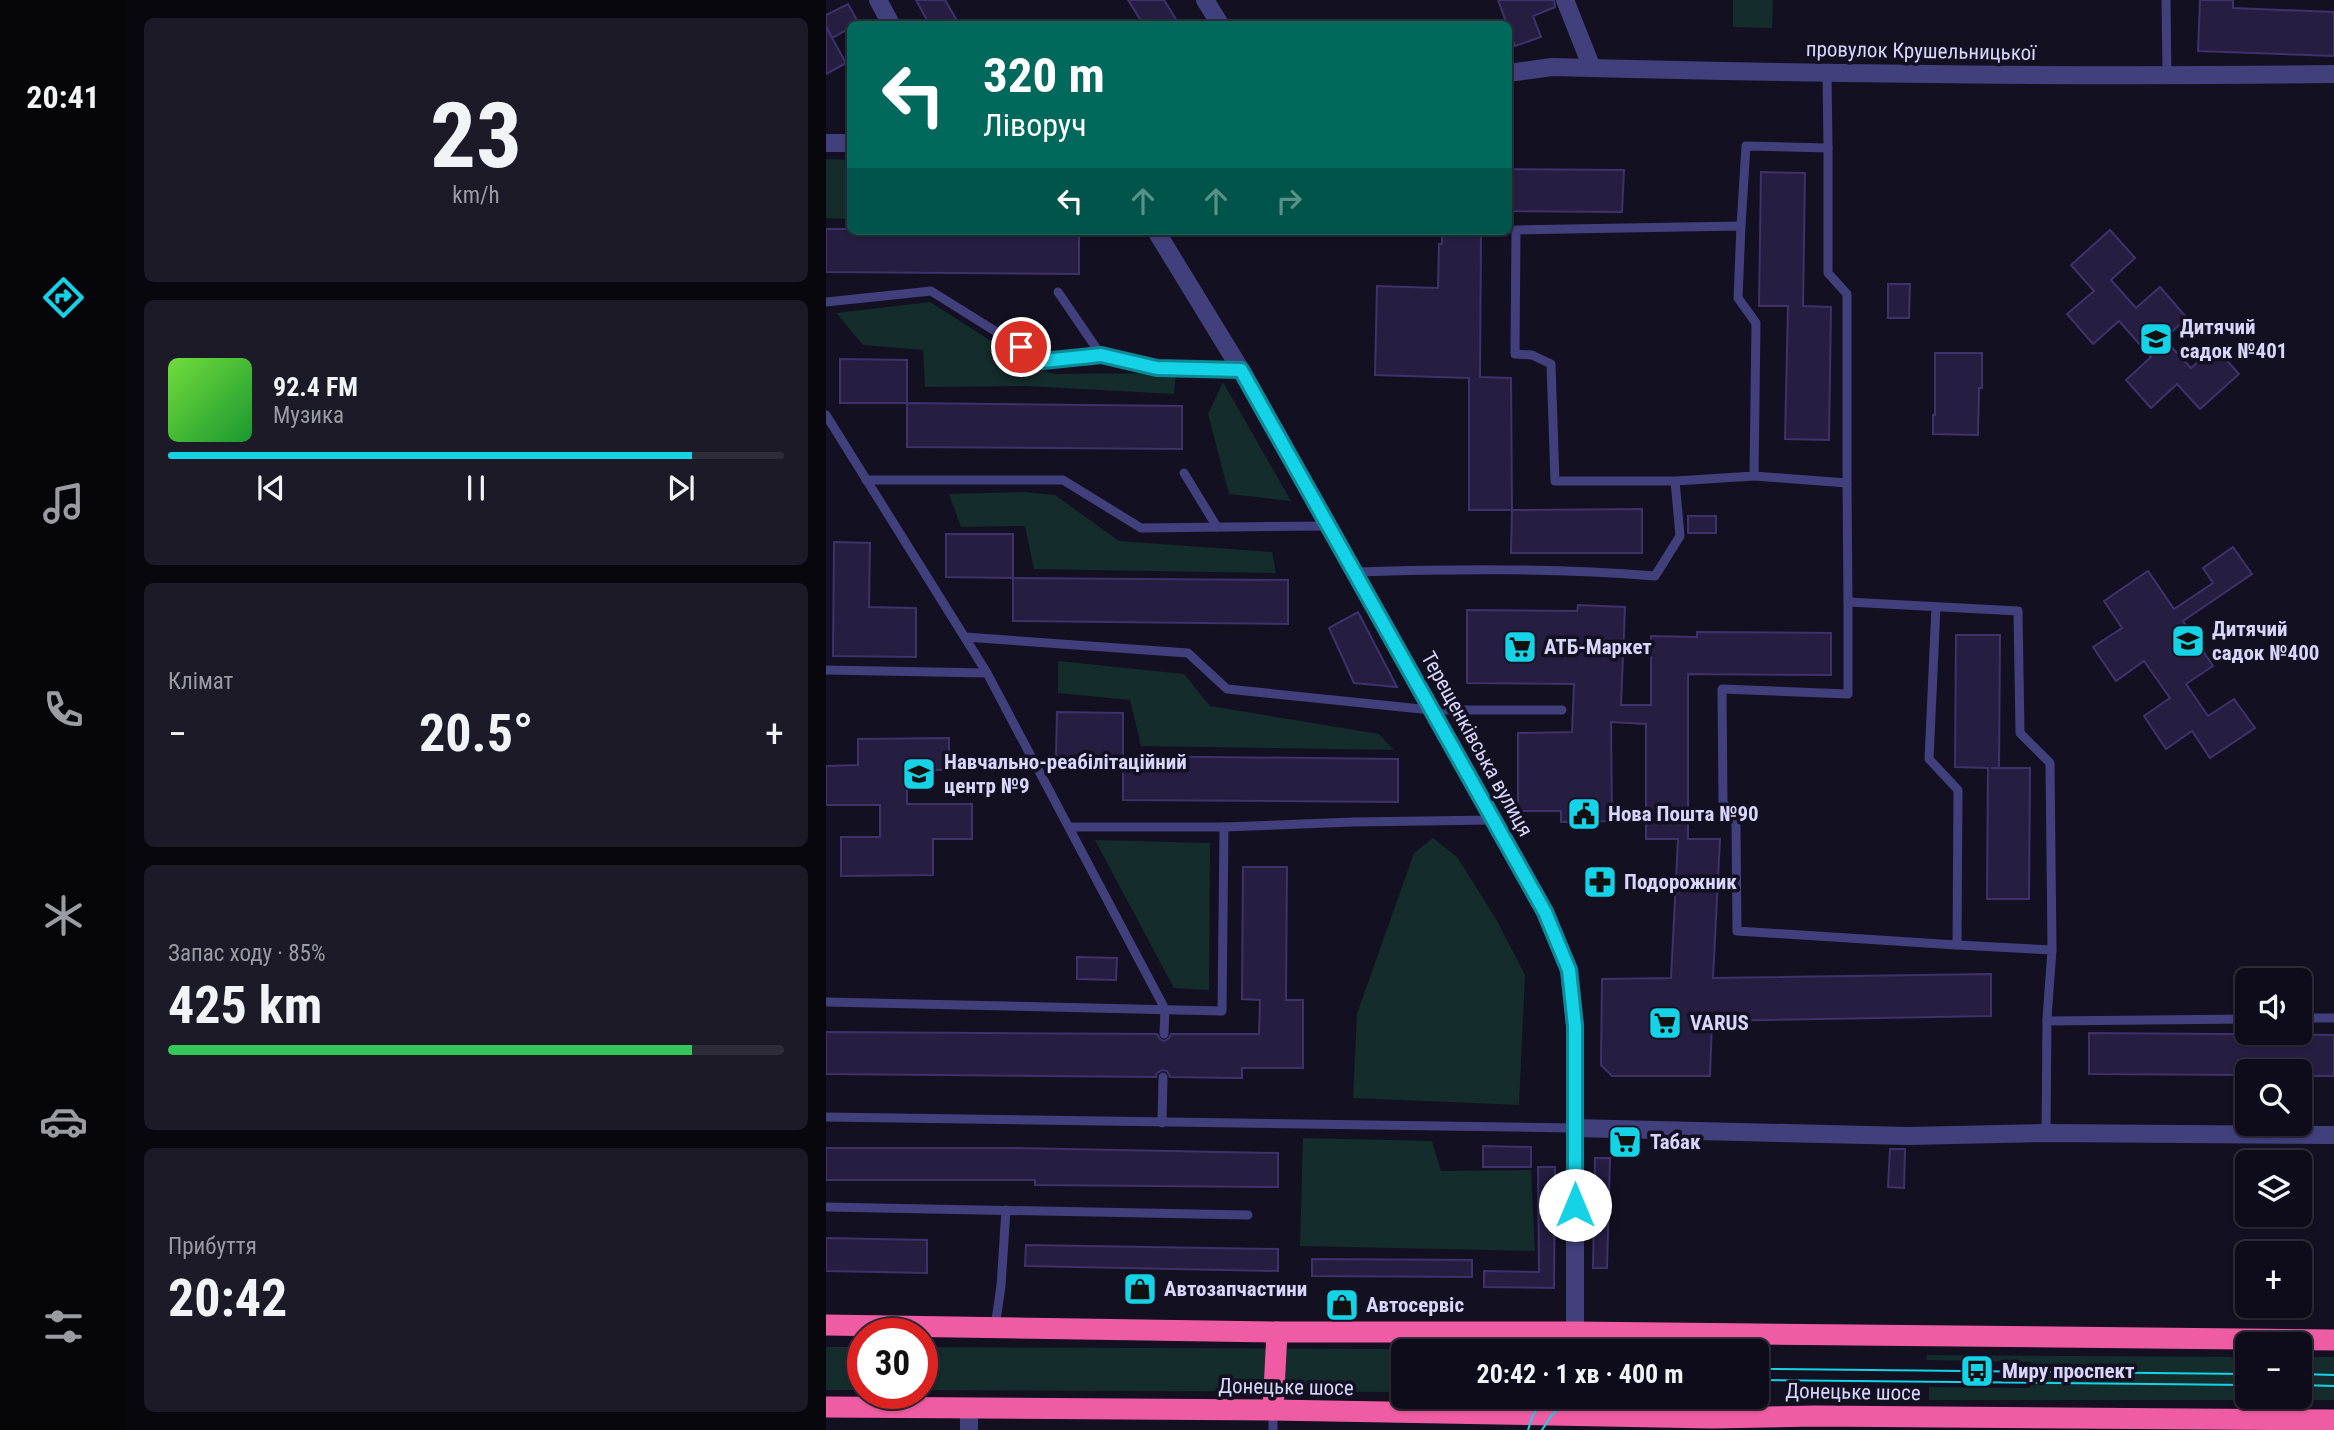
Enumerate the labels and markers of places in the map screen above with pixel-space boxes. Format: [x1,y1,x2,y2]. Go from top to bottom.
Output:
place label: Дитячий садок №401 [2180,315,2287,363]
pin [991,317,1051,377]
school or university icon: Дитячий садок №401 [2137,320,2175,358]
place label: Дитячий садок №400 [2212,617,2319,665]
school or university icon: Дитячий садок №400 [2169,622,2207,660]
supermarket icon: АТБ-Маркет [1501,628,1539,666]
place label: АТБ-Маркет [1544,635,1652,659]
place label: Навчально-реабілітаційний центр №9 [944,750,1187,798]
school or university icon: Навчально-реабілітаційний центр №9 [900,755,938,793]
public building icon: Нова Пошта №90 [1565,795,1603,833]
place label: Нова Пошта №90 [1608,802,1759,826]
pharmacy icon: Подорожник [1581,863,1619,901]
place label: Подорожник [1624,870,1737,894]
supermarket icon: VARUS [1646,1004,1684,1042]
place label: VARUS [1690,1011,1749,1035]
supermarket icon: Табак [1606,1123,1644,1161]
place label: Табак [1650,1130,1701,1154]
shop icon: Автозапчастини [1121,1270,1159,1308]
place label: Автозапчастини [1164,1277,1307,1301]
shop icon: Автосервіс [1323,1286,1361,1324]
place label: Автосервіс [1366,1293,1464,1317]
bus stop icon: Миру проспект [1958,1352,1996,1390]
place label: Миру проспект [2002,1359,2135,1383]

